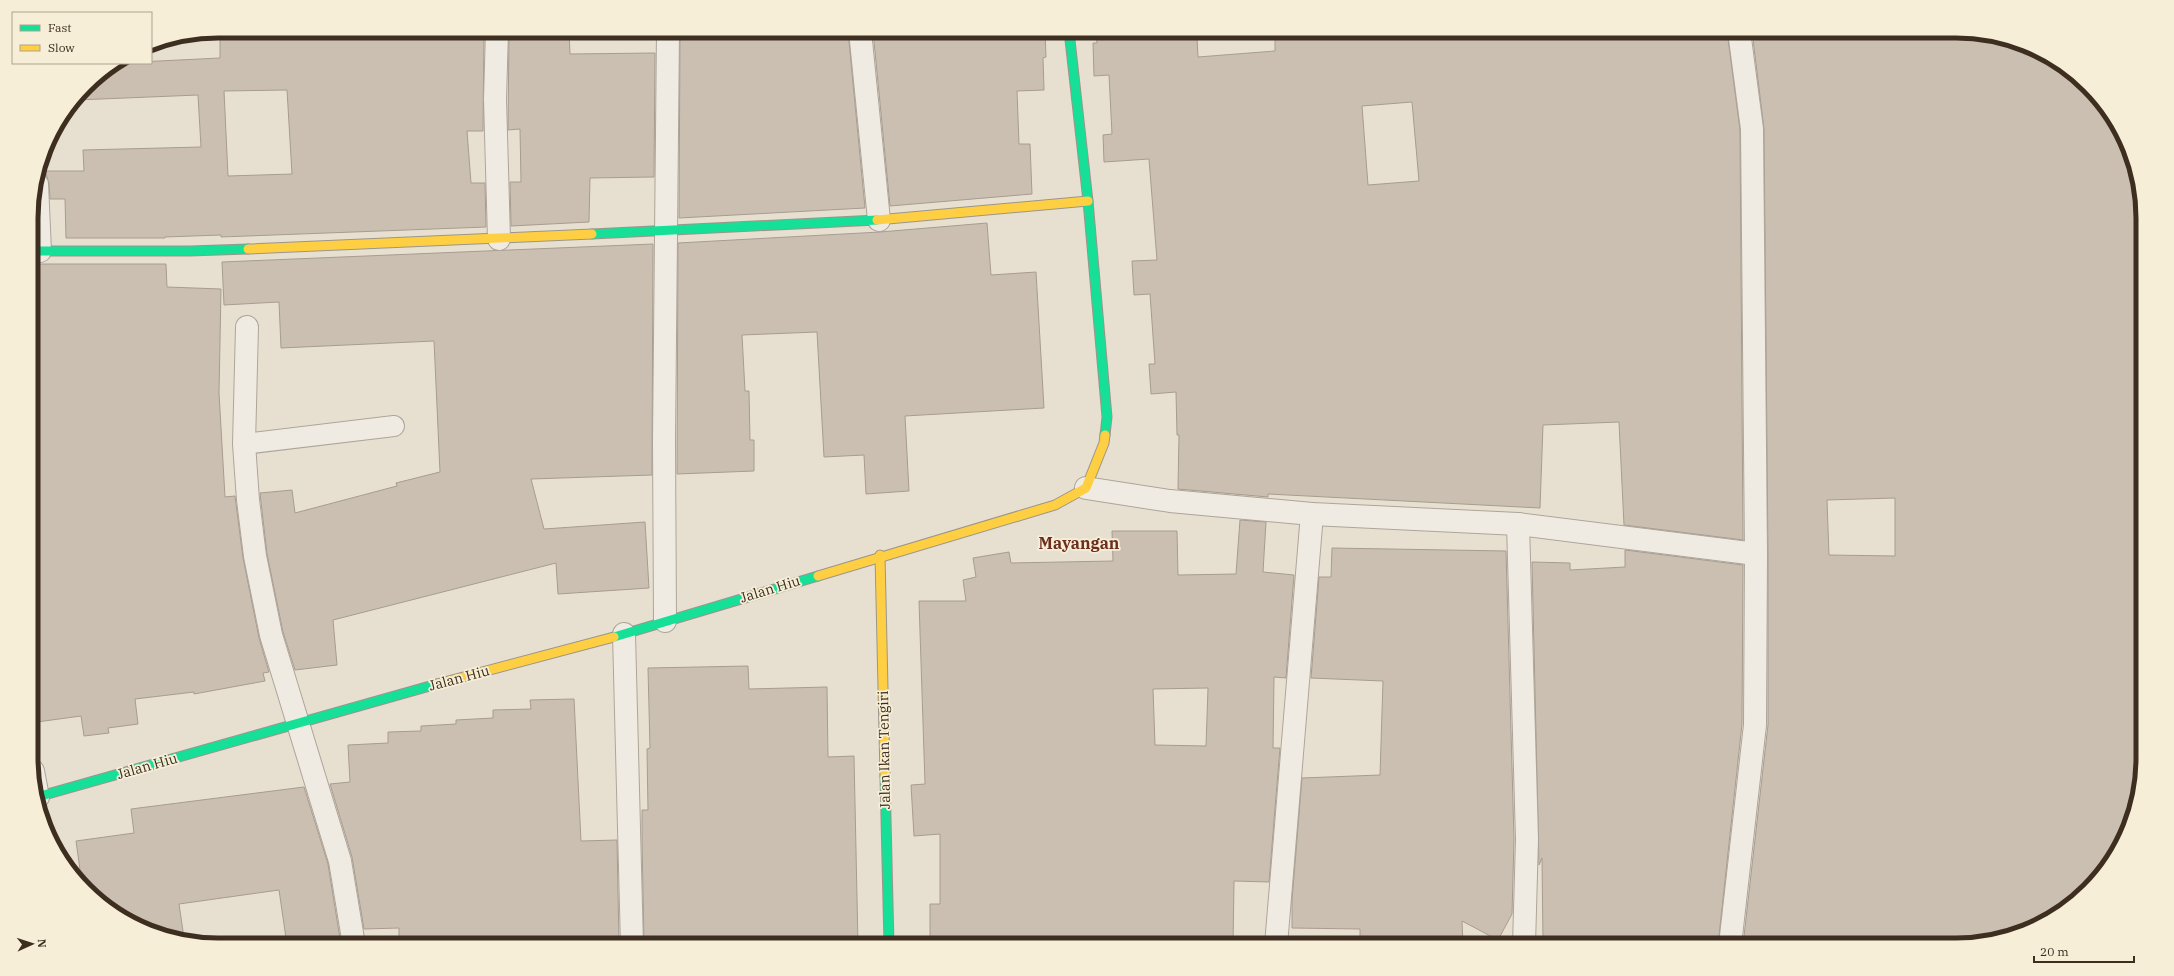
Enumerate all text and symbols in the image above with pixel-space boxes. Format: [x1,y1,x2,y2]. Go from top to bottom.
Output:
legend [12,12,152,64]
text: Fast [48,20,72,35]
text: Slow [48,40,75,55]
district label: Mayangan [1039,533,1120,553]
street label: Jalan Hiu [738,571,803,607]
street label: Jalan Hiu [427,661,492,695]
street label: Jalan Ikan Tengiri [874,691,894,809]
street label: Jalan Hiu [115,749,180,783]
north arrow [12,924,52,964]
scale bar [2034,938,2134,964]
text: N [35,939,49,948]
text: 20 m [2040,944,2069,959]

